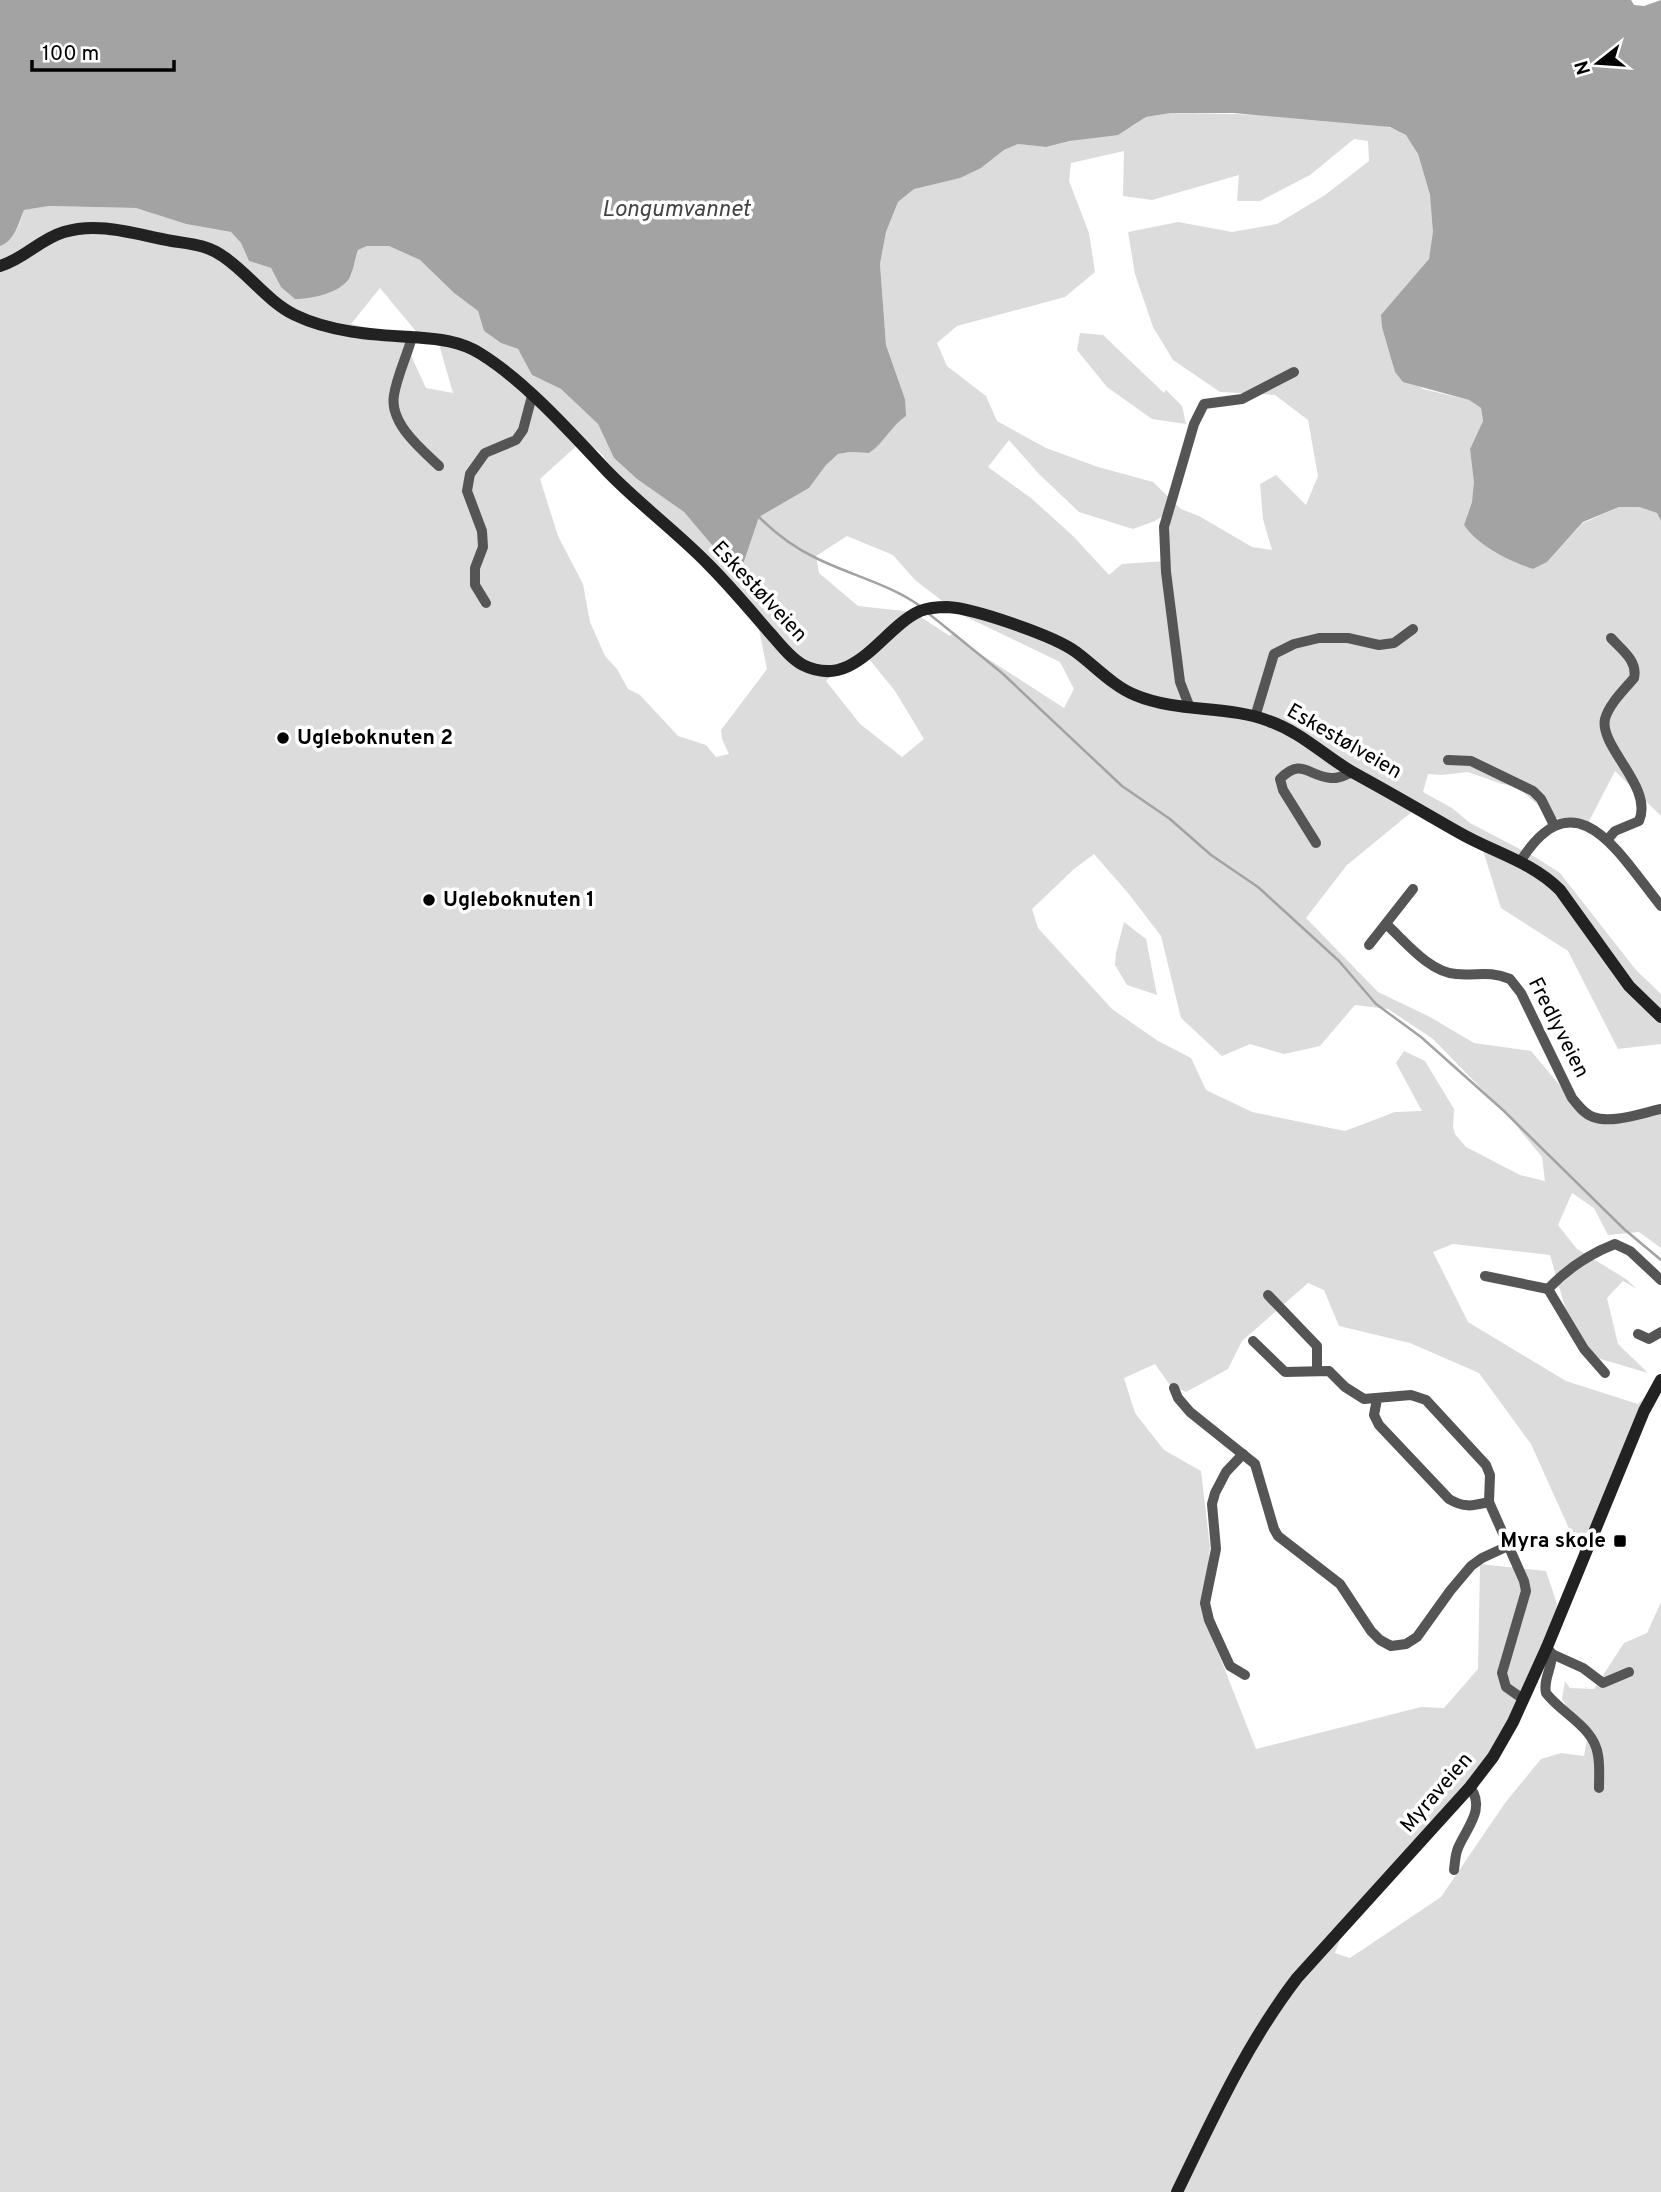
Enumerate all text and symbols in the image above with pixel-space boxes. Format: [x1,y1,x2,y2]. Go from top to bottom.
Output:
scale bar [32,28,173,72]
north arrow [1563,28,1633,98]
text: 100 m [42,41,99,68]
text: N [1570,57,1597,77]
water label: Longumvannet [602,196,752,225]
street label: Eskestølveien [705,536,813,648]
street label: Eskestølveien [1281,698,1407,786]
place label: Ugleboknuten 2 [297,725,453,752]
marker: Ugleboknuten 2 [275,730,291,746]
place label: Ugleboknuten 1 [443,887,595,914]
marker: Ugleboknuten 1 [421,892,437,908]
street label: Fredlyveien [1521,973,1595,1083]
place label: Myra skole [1500,1528,1606,1555]
marker: Myra skole [1612,1533,1628,1549]
street label: Myraveien [1395,1747,1479,1839]

